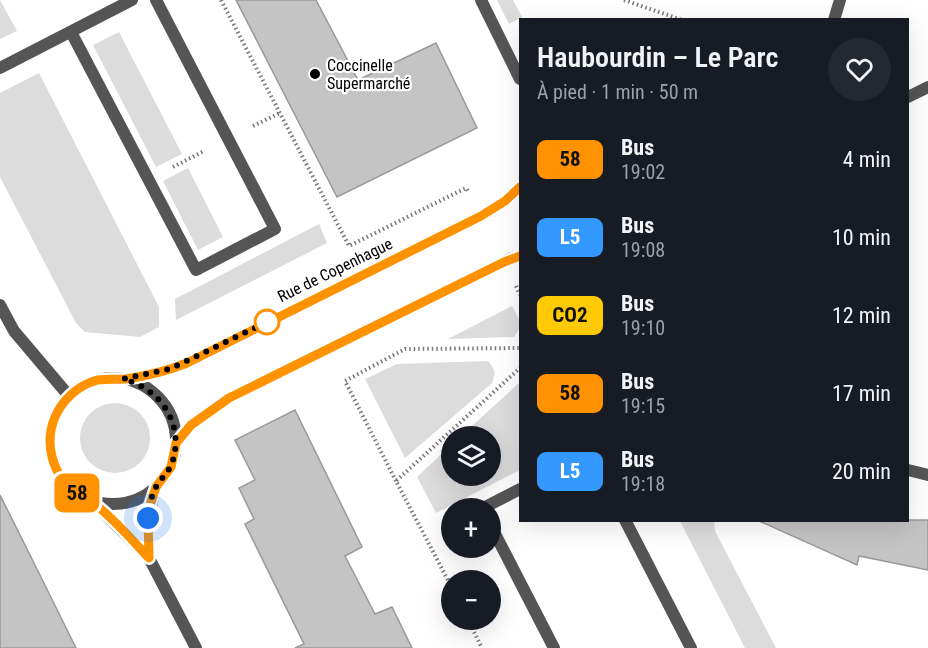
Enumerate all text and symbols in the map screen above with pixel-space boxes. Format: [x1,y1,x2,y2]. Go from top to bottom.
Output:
button: heart [828,38,891,101]
text: Haubourdin – Le Parc [537,41,778,74]
place label: Coccinelle Supermarché [327,56,410,93]
marker: Coccinelle Supermarché [308,67,322,81]
text: À pied · 1 min · 50 m [537,80,698,104]
text: Bus [621,135,654,160]
text: 58 [559,147,581,171]
text: 4 min [843,147,891,172]
text: 19:02 [621,160,665,184]
text: Bus [621,213,654,238]
text: L5 [560,225,580,249]
text: 10 min [832,225,891,250]
street label: Rue de Copenhague [275,234,395,306]
text: 19:08 [621,238,665,262]
text: Bus [621,291,654,316]
text: CO2 [552,303,588,327]
text: 12 min [832,303,891,328]
unlabelled marker [254,309,280,335]
text: 19:10 [621,316,665,340]
text: Bus [621,369,654,394]
text: 58 [559,381,581,405]
text: 17 min [832,381,891,406]
text: 19:15 [621,394,665,418]
map controls [441,426,501,630]
button: layers [441,426,501,486]
text: Bus [621,447,654,472]
text: L5 [560,459,580,483]
text: 20 min [832,459,891,484]
text: 19:18 [621,472,665,496]
line badge: 58 [50,474,104,512]
text: 58 [66,481,88,505]
button: + [441,498,501,558]
your location [133,503,163,533]
button: − [441,570,501,630]

